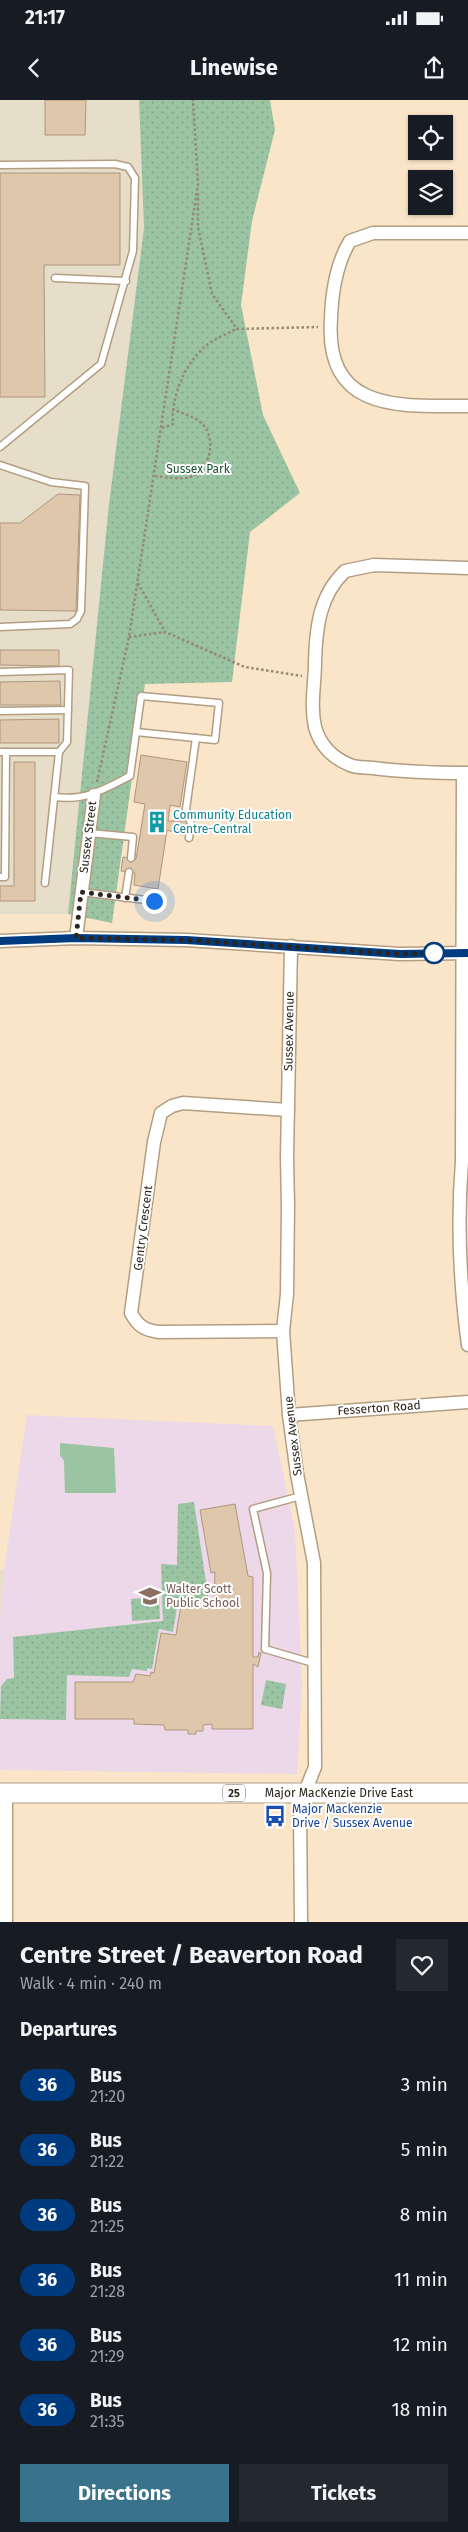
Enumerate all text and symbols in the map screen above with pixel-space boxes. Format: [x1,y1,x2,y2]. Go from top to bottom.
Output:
text: 21:17 [25,6,65,29]
icon: back [20,54,48,82]
text: Linewise [190,54,278,81]
icon: share [420,54,448,82]
map controls [408,115,453,215]
button: locate [408,115,453,160]
button: layers [408,170,453,215]
park label: Sussex Park [166,462,231,476]
street label: Sussex Street [77,799,99,874]
place label: Community Education Centre-Central [173,808,292,836]
building icon: Community Education Centre-Central [144,809,170,835]
your location [142,889,167,914]
unlabelled marker [423,942,445,964]
street label: Sussex Avenue [281,991,297,1071]
street label: Gentry Crescent [131,1184,155,1271]
street label: Sussex Avenue [281,1396,305,1476]
street label: Fesserton Road [337,1398,421,1418]
place label: Walter Scott Public School [166,1582,240,1610]
school or university icon: Walter Scott Public School [137,1583,163,1609]
road number: 25 [223,1785,245,1802]
street label: Major MacKenzie Drive East [265,1786,414,1800]
place label: Major Mackenzie Drive / Sussex Avenue [292,1802,413,1830]
bus stop icon: Major Mackenzie Drive / Sussex Avenue [262,1803,288,1829]
button: heart [396,1939,448,1991]
text: Centre Street / Beaverton Road [20,1941,363,1969]
text: Walk · 4 min · 240 m [20,1974,162,1993]
text: Departures [20,2018,117,2041]
text: Bus [90,2064,122,2087]
text: 3 min [401,2073,448,2096]
text: 36 [38,2074,57,2096]
text: 21:20 [90,2087,125,2106]
text: Bus [90,2129,122,2152]
text: 5 min [401,2138,448,2161]
text: 36 [38,2139,57,2161]
text: 21:22 [90,2152,124,2171]
text: Bus [90,2194,122,2217]
text: 8 min [400,2203,448,2226]
text: 36 [38,2204,57,2226]
text: 21:25 [90,2217,124,2236]
text: Bus [90,2259,122,2282]
text: 11 min [394,2268,448,2291]
text: 36 [38,2269,57,2291]
text: 21:28 [90,2282,125,2301]
text: Bus [90,2324,122,2347]
text: 12 min [393,2333,448,2356]
text: 36 [38,2334,57,2356]
text: 21:29 [90,2347,124,2366]
text: Bus [90,2389,122,2412]
text: 18 min [391,2398,448,2421]
text: 36 [38,2399,57,2421]
text: 21:35 [90,2412,124,2431]
button: Directions [20,2464,229,2522]
button: Tickets [239,2464,448,2522]

